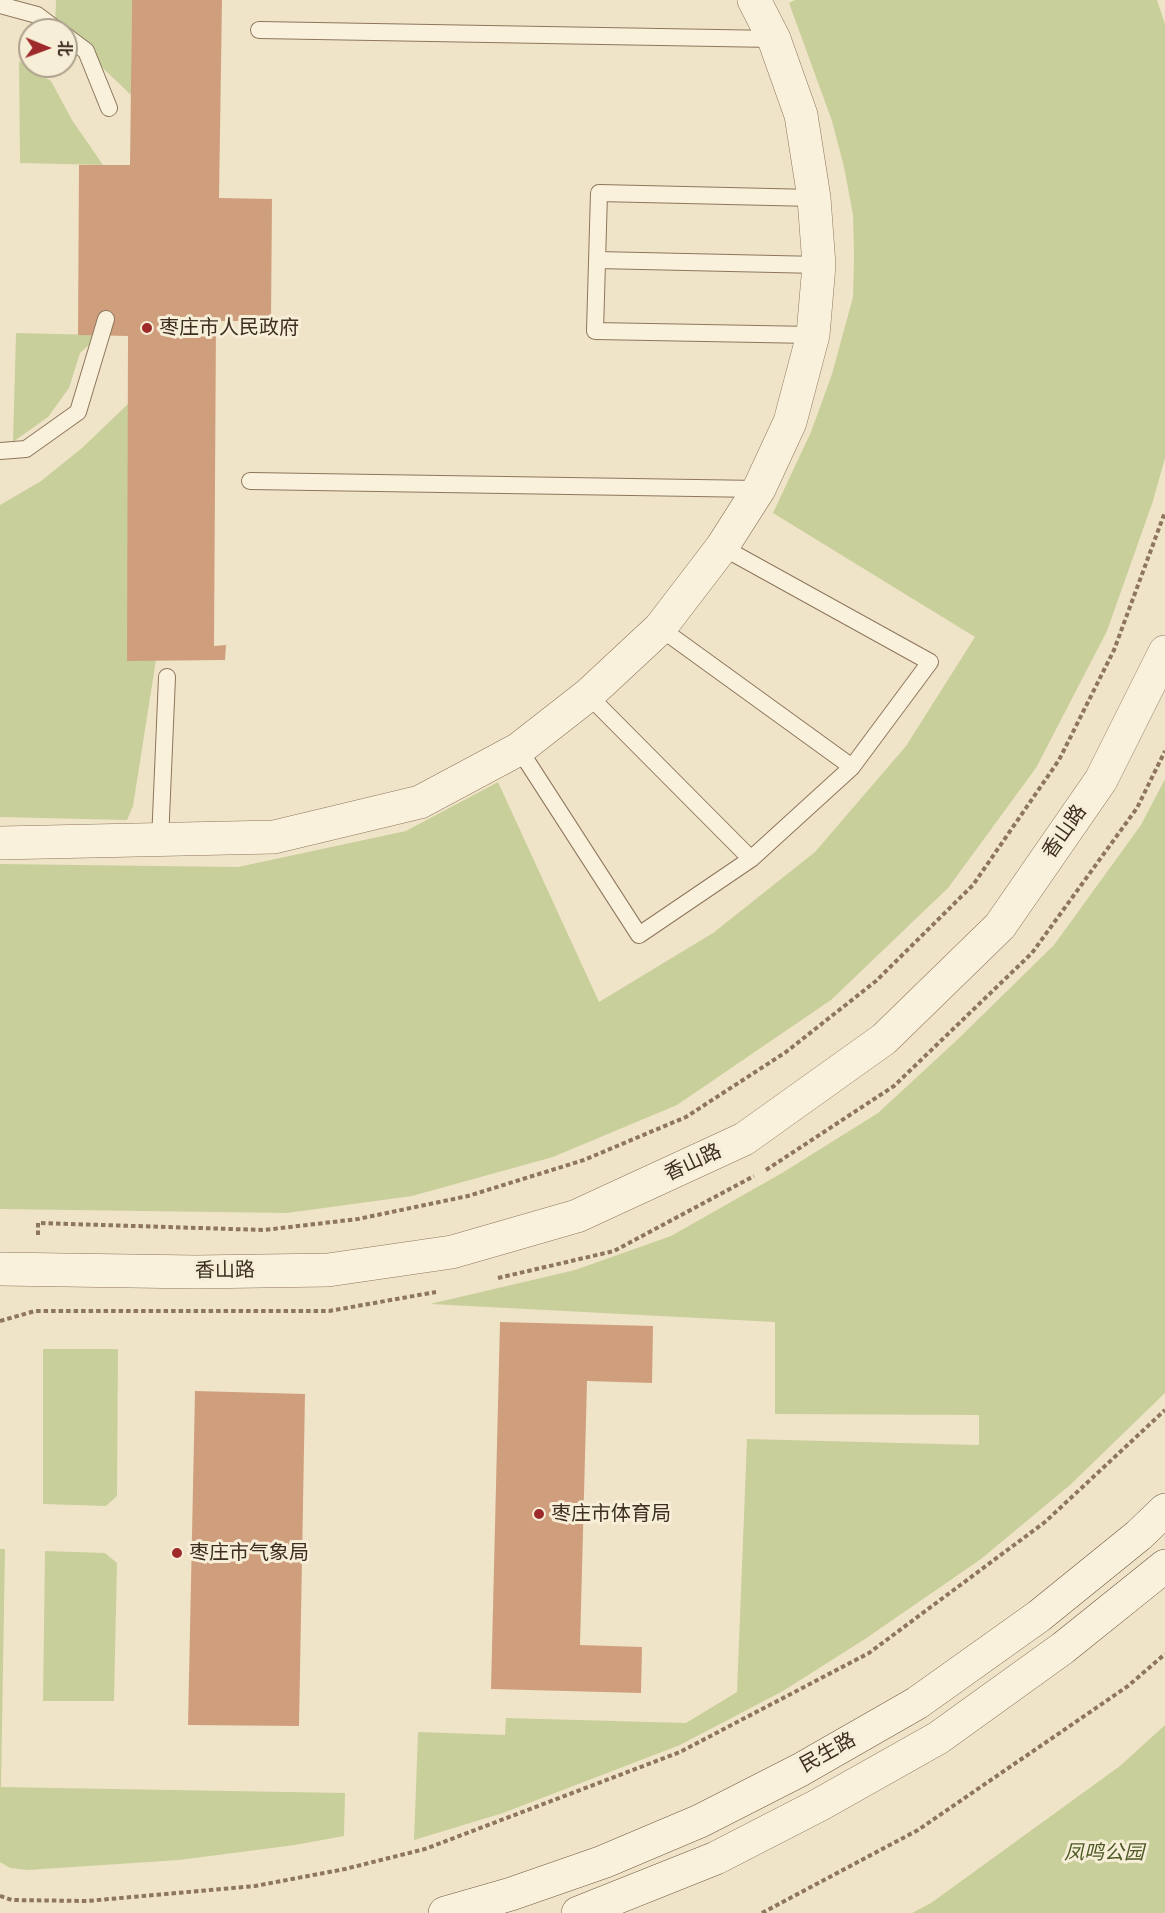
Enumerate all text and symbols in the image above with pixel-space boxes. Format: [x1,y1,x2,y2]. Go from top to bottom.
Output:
north arrow [18,18,78,78]
text: 北 [55,40,74,56]
place label: 枣庄市人民政府 [159,316,299,340]
marker: 枣庄市人民政府 [140,321,154,335]
street label: 香山路 [1038,801,1092,863]
street label: 香山路 [661,1139,725,1187]
street label: 香山路 [195,1258,255,1284]
place label: 枣庄市体育局 [551,1502,671,1526]
marker: 枣庄市体育局 [532,1507,546,1521]
place label: 枣庄市气象局 [189,1541,309,1565]
marker: 枣庄市气象局 [170,1546,184,1560]
street label: 民生路 [796,1728,860,1778]
park label: 凤鸣公园 [1064,1841,1144,1865]

